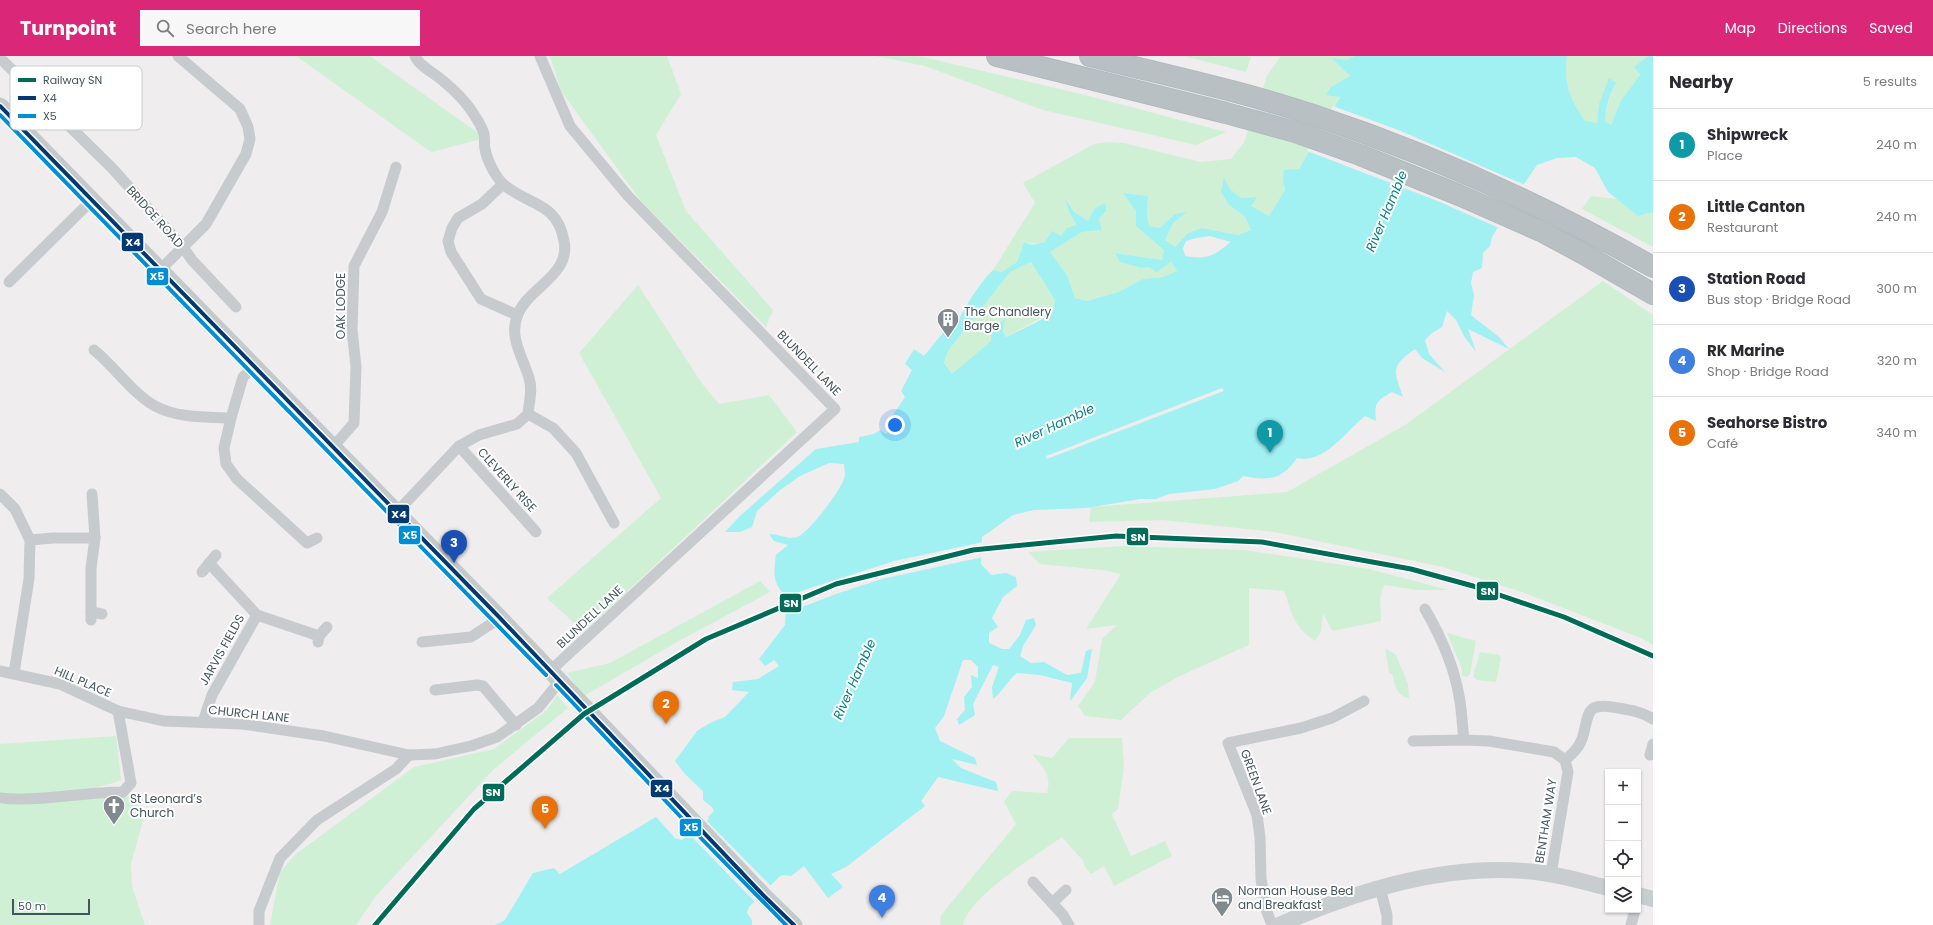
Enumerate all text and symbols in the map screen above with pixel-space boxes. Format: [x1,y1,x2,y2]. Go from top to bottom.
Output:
search box [140,10,420,46]
text: Turnpoint [20,15,116,42]
icon: search [154,17,176,39]
text: Search here [186,18,276,39]
text: Map [1725,18,1756,38]
text: Directions [1778,18,1847,38]
text: Saved [1869,18,1913,38]
legend [10,66,142,130]
text: Nearby [1669,70,1733,94]
text: Railway SN [43,72,102,88]
text: 5 results [1863,72,1917,91]
text: X4 [43,90,57,106]
text: X5 [43,108,57,124]
text: Shipwreck [1707,124,1788,145]
text: 1 [1680,135,1684,154]
text: 240 m [1876,135,1917,154]
text: Place [1707,146,1742,165]
water label: River Hamble [1361,168,1412,255]
street label: BRIDGE ROAD [123,182,188,251]
text: Little Canton [1707,196,1805,217]
text: 2 [1678,207,1686,226]
text: 240 m [1876,207,1917,226]
text: Restaurant [1707,218,1778,237]
line badge: X4 [121,232,144,252]
text: X4 [125,234,141,250]
line badge: X5 [146,267,169,286]
text: X5 [149,268,165,284]
text: Station Road [1707,268,1806,289]
street label: OAK LODGE [332,273,349,339]
text: 3 [1678,279,1686,298]
text: 300 m [1876,279,1917,298]
text: Bus stop · Bridge Road [1707,290,1851,309]
place label: The Chandlery Barge [964,303,1052,334]
building icon: The Chandlery Barge [935,306,961,339]
street label: BLUNDELL LANE [774,326,845,399]
text: RK Marine [1707,340,1785,361]
text: 4 [1678,351,1686,370]
text: 320 m [1877,351,1917,370]
text: Shop · Bridge Road [1707,362,1829,381]
water label: River Hamble [1011,399,1097,452]
text: Seahorse Bistro [1707,412,1827,433]
your location [885,415,905,435]
pin: 1 [1257,420,1283,453]
text: 5 [1678,423,1686,442]
text: 340 m [1876,423,1917,442]
text: Café [1707,434,1738,453]
street label: CLEVERLY RISE [474,444,541,515]
line badge: X4 [387,504,410,524]
text: X4 [391,506,407,522]
line badge: X5 [398,525,421,545]
text: X5 [402,527,418,543]
line badge: SN [1126,527,1149,546]
text: SN [1130,529,1146,545]
pin: 3 [441,530,467,563]
street label: BLUNDELL LANE [553,581,627,652]
line badge: SN [1476,581,1499,601]
text: SN [1480,583,1496,599]
line badge: SN [779,593,802,613]
text: SN [783,595,799,611]
street label: JARVIS FIELDS [195,611,248,688]
water label: River Hamble [828,636,881,723]
street label: HILL PLACE [52,662,114,701]
pin: 2 [653,691,679,724]
street label: CHURCH LANE [208,701,291,726]
street label: GREEN LANE [1237,747,1276,817]
map controls [1605,769,1641,913]
button: + [1605,769,1641,805]
street label: BENTHAM WAY [1530,778,1561,864]
line badge: X4 [650,779,673,798]
text: X4 [654,780,670,796]
line badge: SN [482,783,505,802]
text: SN [485,784,501,800]
place label: St Leonard’s Church [130,790,202,821]
church icon: St Leonard’s Church [101,793,127,826]
pin: 5 [532,796,558,829]
button: − [1605,805,1641,841]
line badge: X5 [679,818,702,837]
text: X5 [683,819,699,835]
button: locate [1605,841,1641,877]
button: layers [1605,877,1641,913]
place label: Norman House Bed and Breakfast [1238,882,1353,913]
pin: 4 [869,885,895,918]
hotel icon: Norman House Bed and Breakfast [1209,885,1235,918]
scale bar [12,897,90,916]
text: 50 m [18,898,46,914]

